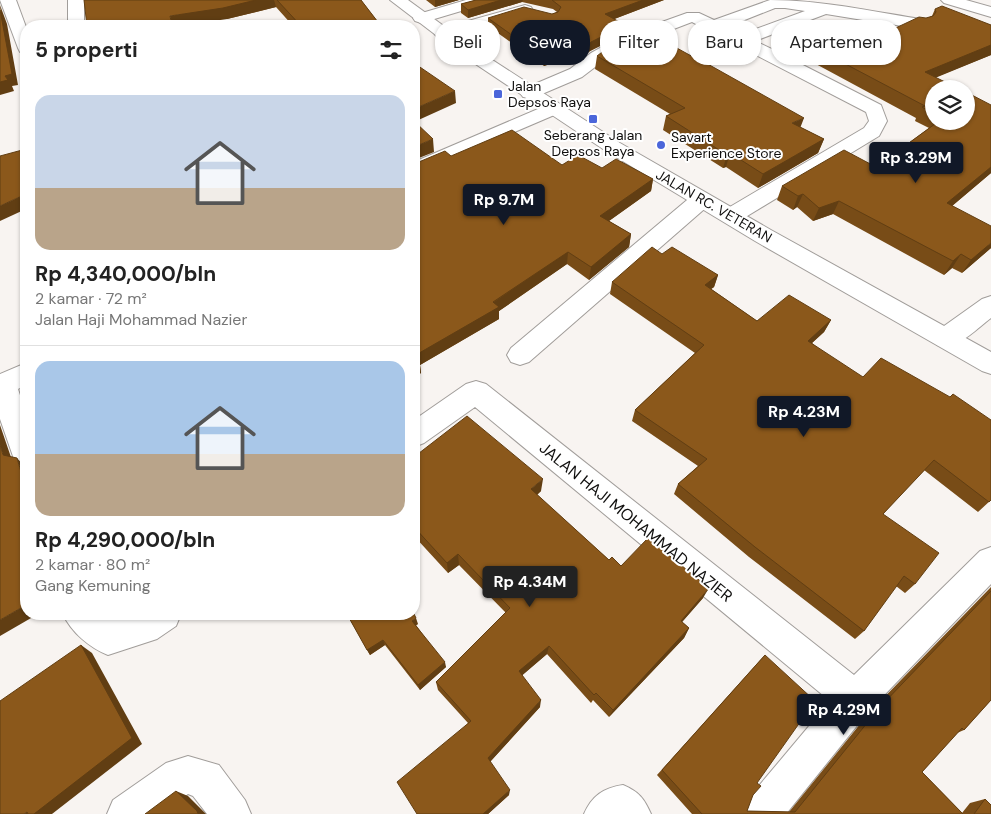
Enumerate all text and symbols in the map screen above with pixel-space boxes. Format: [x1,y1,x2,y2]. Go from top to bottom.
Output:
chip: Beli [435,20,500,65]
chip: Sewa [510,20,590,65]
chip: Filter [600,20,678,65]
chip: Baru [688,20,761,65]
chip: Apartemen [771,20,901,65]
text: 5 properti [35,36,138,64]
icon: filters [377,36,405,64]
place label: Jalan Depsos Raya [508,77,591,111]
map controls [925,80,975,130]
button: layers [925,80,975,130]
marker: Jalan Depsos Raya [492,88,504,100]
marker: Seberang Jalan Depsos Raya [587,113,599,125]
place label: Seberang Jalan Depsos Raya [544,126,642,160]
icon: home [175,128,265,218]
place label: Savart Experience Store [671,128,781,162]
marker: Savart Experience Store [655,139,667,151]
pin: Rp 3.29M [864,142,968,184]
text: Rp 3.29M [880,147,952,168]
street label: JALAN RC. VETERAN [653,165,775,247]
pin: Rp 9.7M [458,184,550,226]
text: Rp 9.7M [474,189,534,210]
text: Rp 4,340,000/bln [35,260,216,288]
text: 2 kamar · 72 m² [35,288,147,309]
text: Jalan Haji Mohammad Nazier [35,309,247,330]
icon: home [175,393,265,483]
pin: Rp 4.23M [752,396,856,438]
text: Rp 4.23M [768,401,840,422]
street label: JALAN HAJI MOHAMMAD NAZIER [535,437,737,607]
text: Rp 4,290,000/bln [35,526,215,554]
text: 2 kamar · 80 m² [35,554,150,575]
pin: Rp 4.34M [478,566,582,608]
text: Rp 4.34M [494,571,567,592]
text: Gang Kemuning [35,575,151,596]
pin: Rp 4.29M [792,694,896,736]
text: Rp 4.29M [808,699,880,720]

